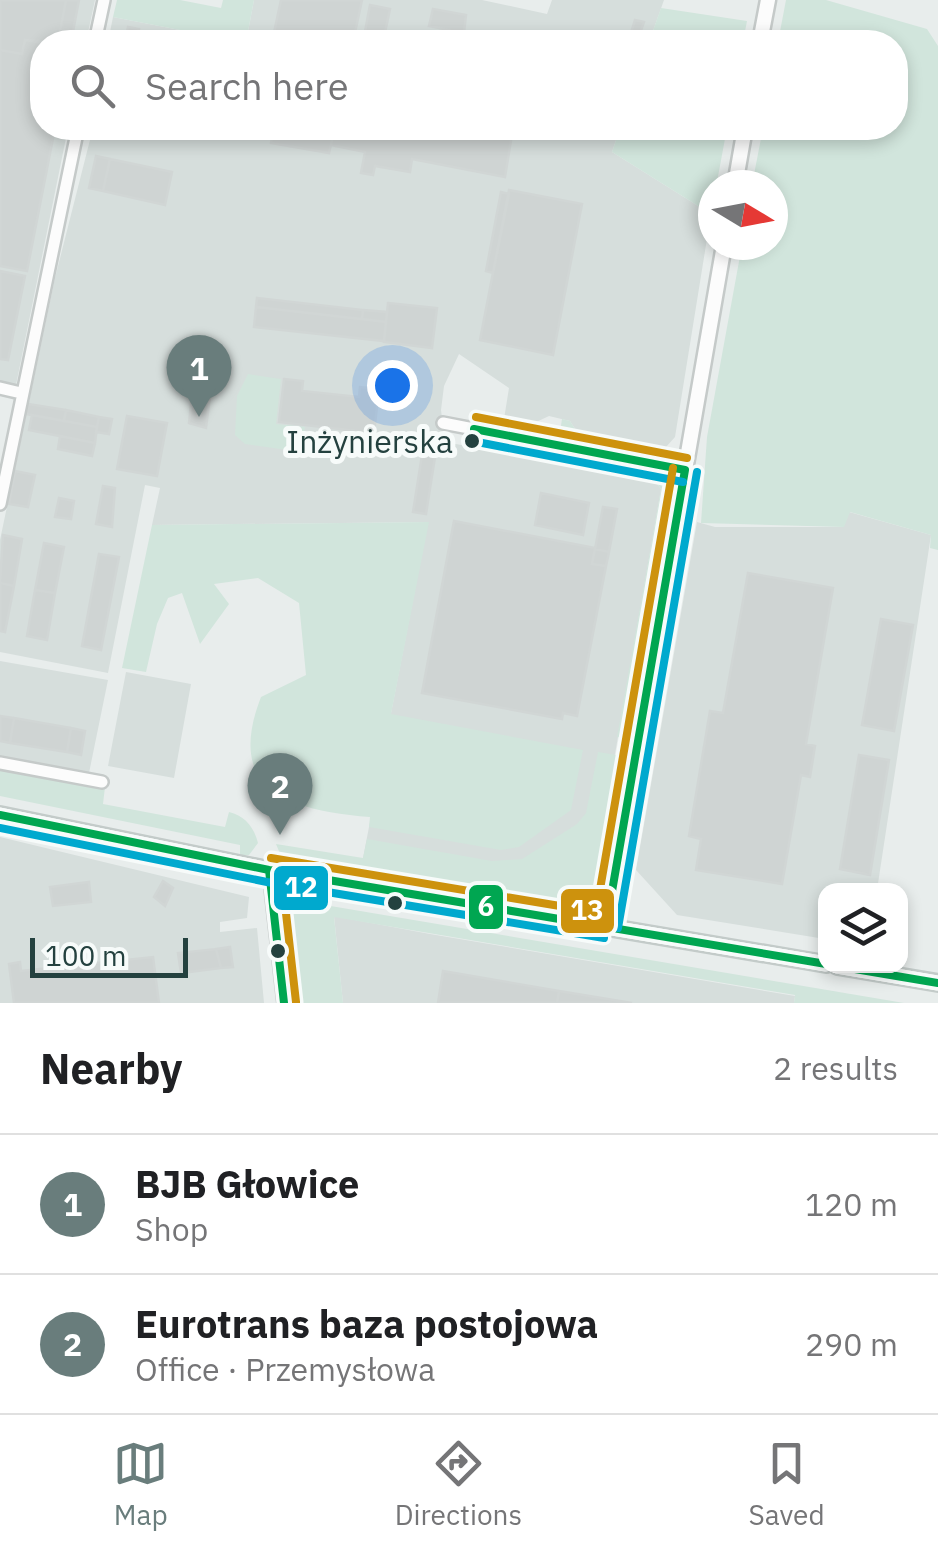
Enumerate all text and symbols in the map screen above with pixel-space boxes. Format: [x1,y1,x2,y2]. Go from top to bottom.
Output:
search box [30,30,908,140]
icon: search [65,58,120,113]
text: Search here [145,61,349,110]
north arrow [698,170,788,260]
pin: 1 [166,334,232,417]
your location [367,360,418,411]
place label: Inżynierska [286,420,453,462]
marker: Inżynierska [462,431,482,451]
pin: 2 [248,752,312,835]
line badge: 12 [272,864,330,912]
text: 12 [284,868,318,905]
line badge: 6 [467,883,505,931]
map controls [818,883,908,973]
button: layers [818,883,908,973]
text: 6 [478,887,494,924]
line badge: 13 [559,887,616,935]
text: 13 [570,891,604,928]
unlabelled marker [385,893,405,913]
scale bar [30,933,188,978]
text: 100 m [45,937,126,974]
unlabelled marker [268,941,288,961]
text: Nearby [40,1041,182,1096]
text: 2 results [773,1047,898,1089]
text: BJB Głowice [135,1159,359,1208]
text: 1 [63,1183,82,1225]
text: 120 m [805,1183,898,1225]
text: Shop [135,1208,208,1250]
text: Eurotrans baza postojowa [135,1299,598,1348]
text: 2 [63,1323,82,1365]
text: 290 m [805,1323,898,1365]
text: Office · Przemysłowa [135,1348,435,1390]
tab: Map [113,1436,168,1533]
tab: Directions [395,1436,522,1533]
tab: Saved [749,1436,825,1533]

